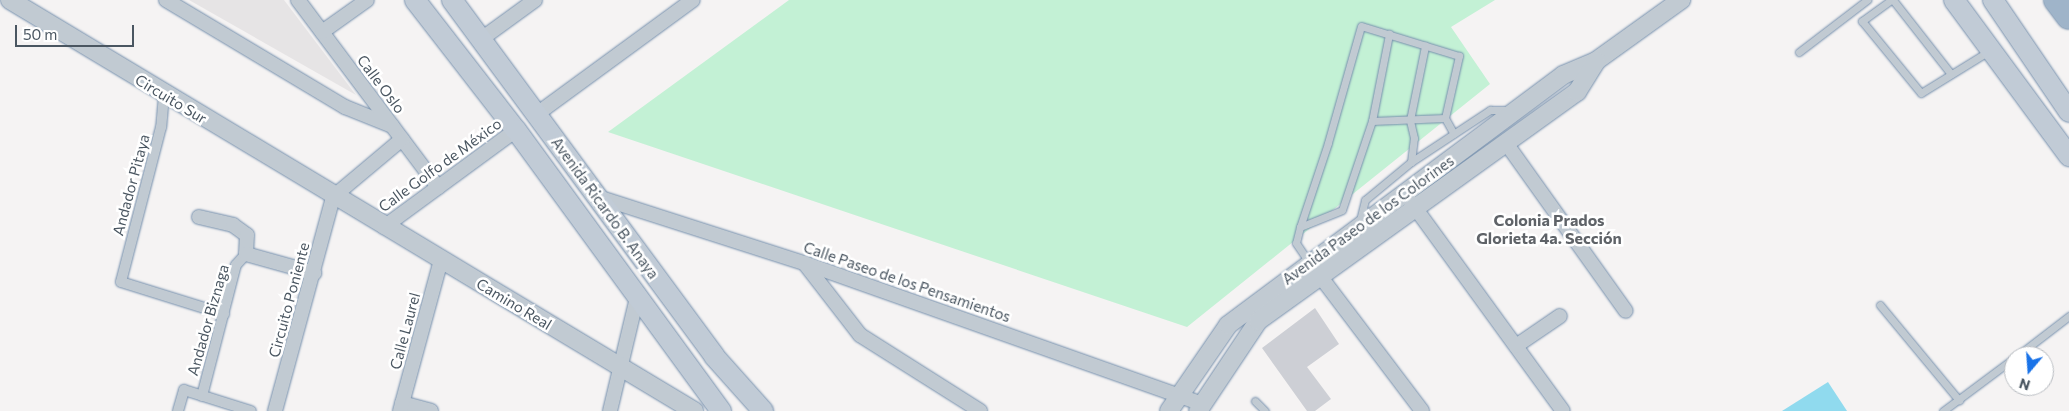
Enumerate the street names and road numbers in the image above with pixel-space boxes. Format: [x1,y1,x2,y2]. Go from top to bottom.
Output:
street label: Calle Oslo [353,51,409,117]
street label: Circuito Sur [132,71,210,127]
street label: Calle Golfo de México [375,114,505,216]
street label: Andador Pitaya [109,132,153,238]
street label: Avenida Ricardo B. Anaya [548,134,662,282]
street label: Avenida Paseo de los Colorines [1279,152,1457,288]
street label: Calle Paseo de los Pensamientos [801,238,1013,326]
street label: Circuito Poniente [265,240,313,360]
street label: Andador Biznaga [183,262,233,378]
street label: Camino Real [473,274,555,334]
street label: Calle Laurel [386,291,424,371]

